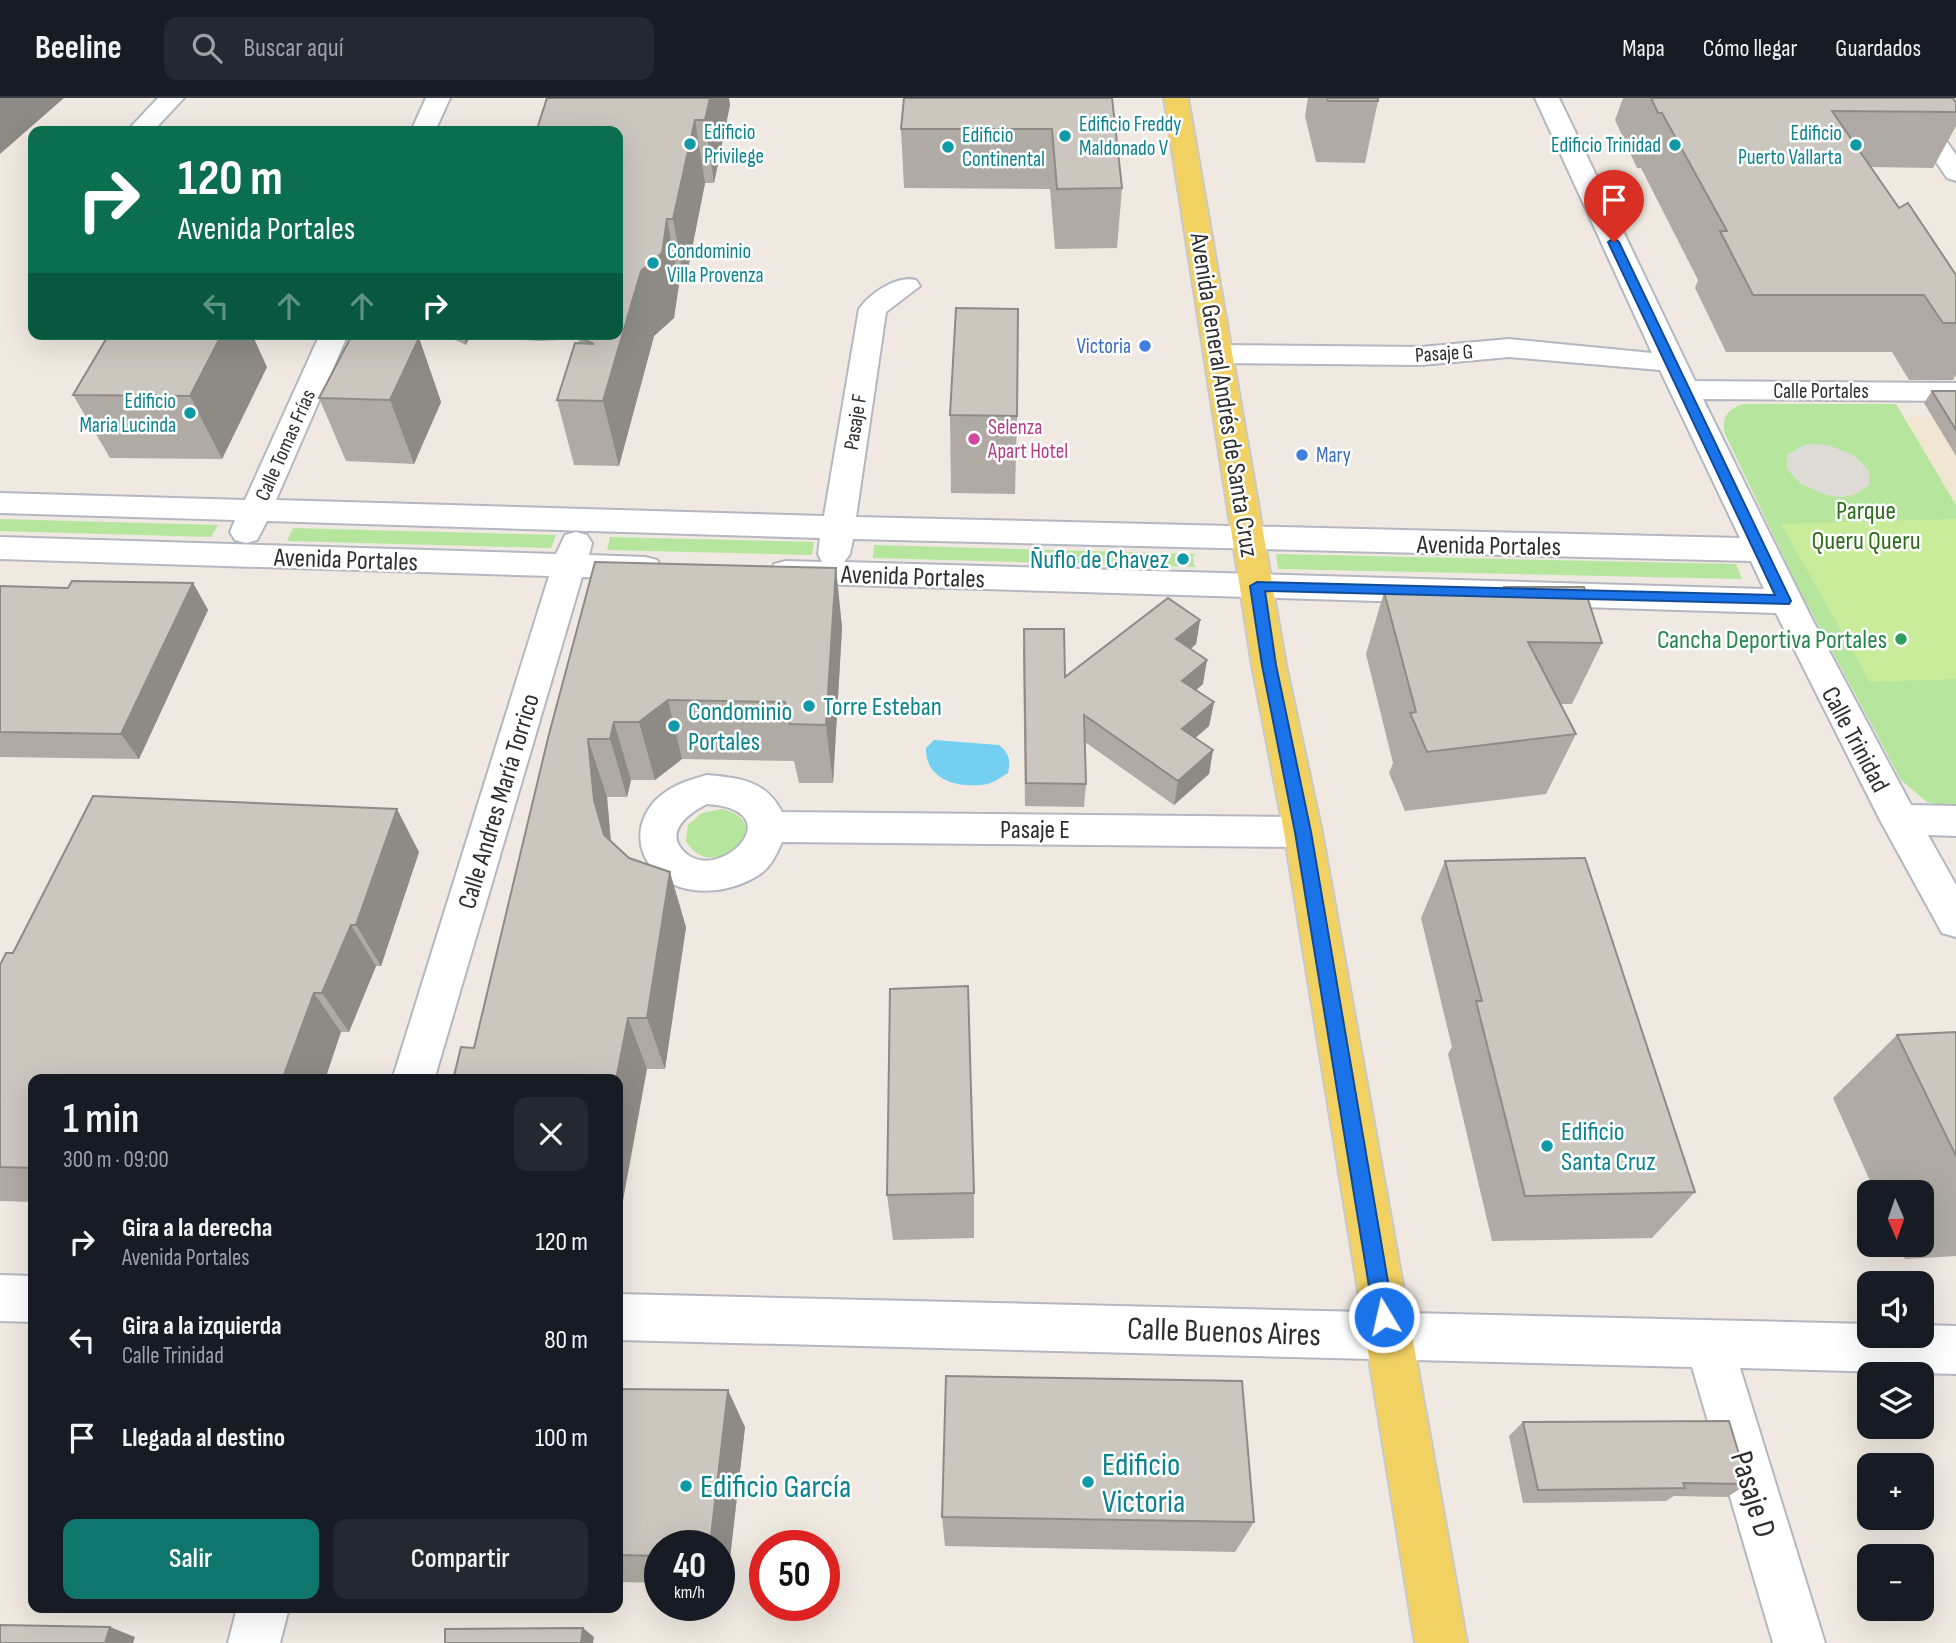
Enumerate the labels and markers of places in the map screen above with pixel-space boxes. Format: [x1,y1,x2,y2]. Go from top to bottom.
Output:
place label: Edificio Freddy Maldonado V [1079,112,1181,161]
place label: Edificio Privilege [704,120,764,169]
place label: Edificio Puerto Vallarta [1738,121,1842,170]
place label: Edificio Continental [962,123,1045,172]
marker: Edificio Freddy Maldonado V [1057,128,1073,144]
place label: Edificio Trinidad [1551,133,1661,158]
marker: Edificio Privilege [682,136,698,152]
marker: Edificio Trinidad [1667,137,1683,153]
marker: Edificio Puerto Vallarta [1848,137,1864,153]
marker: Edificio Continental [940,139,956,155]
pin [1584,170,1644,242]
place label: Condominio Villa Provenza [667,239,764,288]
marker: Condominio Villa Provenza [645,255,661,271]
place label: Victoria [1076,334,1131,359]
marker: Victoria [1137,338,1153,354]
place label: Edificio Maria Lucinda [79,389,176,438]
marker: Edificio Maria Lucinda [182,405,198,421]
place label: Selenza Apart Hotel [987,415,1068,464]
marker: Selenza Apart Hotel [966,431,982,447]
place label: Mary [1316,443,1351,468]
marker: Mary [1294,447,1310,463]
place label: Ñuflo de Chavez [1030,545,1169,576]
marker: Ñuflo de Chavez [1175,551,1191,567]
place label: Cancha Deportiva Portales [1657,625,1887,656]
marker: Cancha Deportiva Portales [1893,631,1909,647]
place label: Torre Esteban [823,692,942,723]
place label: Condominio Portales [688,697,792,758]
marker: Torre Esteban [801,698,817,714]
marker: Condominio Portales [666,718,682,734]
place label: Edificio Santa Cruz [1561,1117,1656,1178]
marker: Edificio Santa Cruz [1539,1138,1555,1154]
place label: Edificio Victoria [1102,1446,1185,1522]
place label: Edificio García [700,1468,851,1507]
marker: Edificio Victoria [1080,1474,1096,1490]
marker: Edificio García [678,1478,694,1494]

